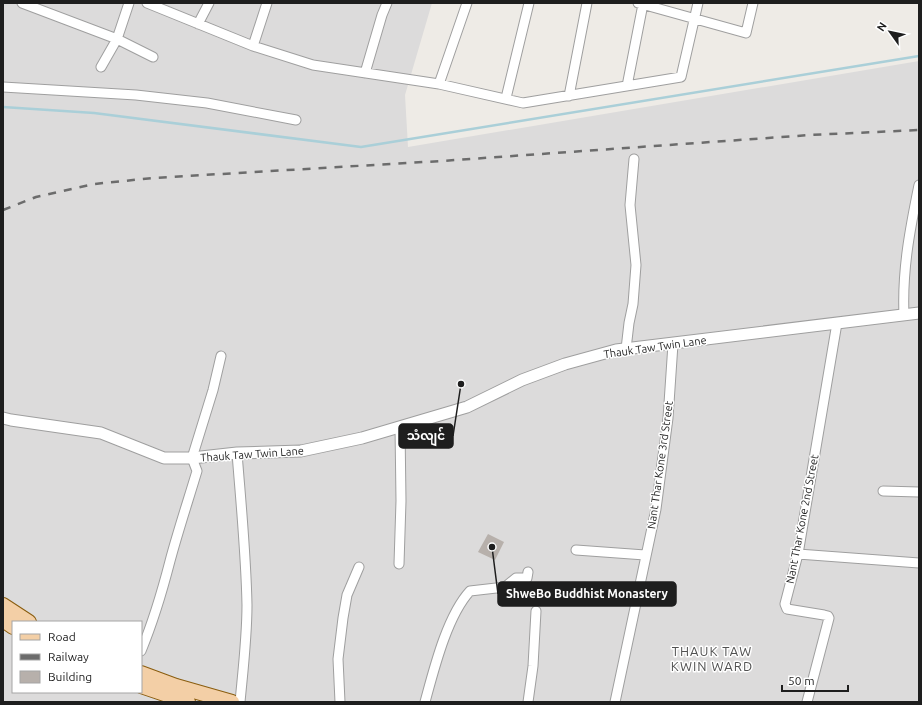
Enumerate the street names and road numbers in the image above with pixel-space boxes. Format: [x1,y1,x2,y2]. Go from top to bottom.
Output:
street label: Thauk Taw Twin Lane [603,334,707,360]
street label: Nant Thar Kone 3rd Street [645,399,675,530]
street label: Thauk Taw Twin Lane [200,444,304,464]
street label: Nant Thar Kone 2nd Street [784,453,821,585]

